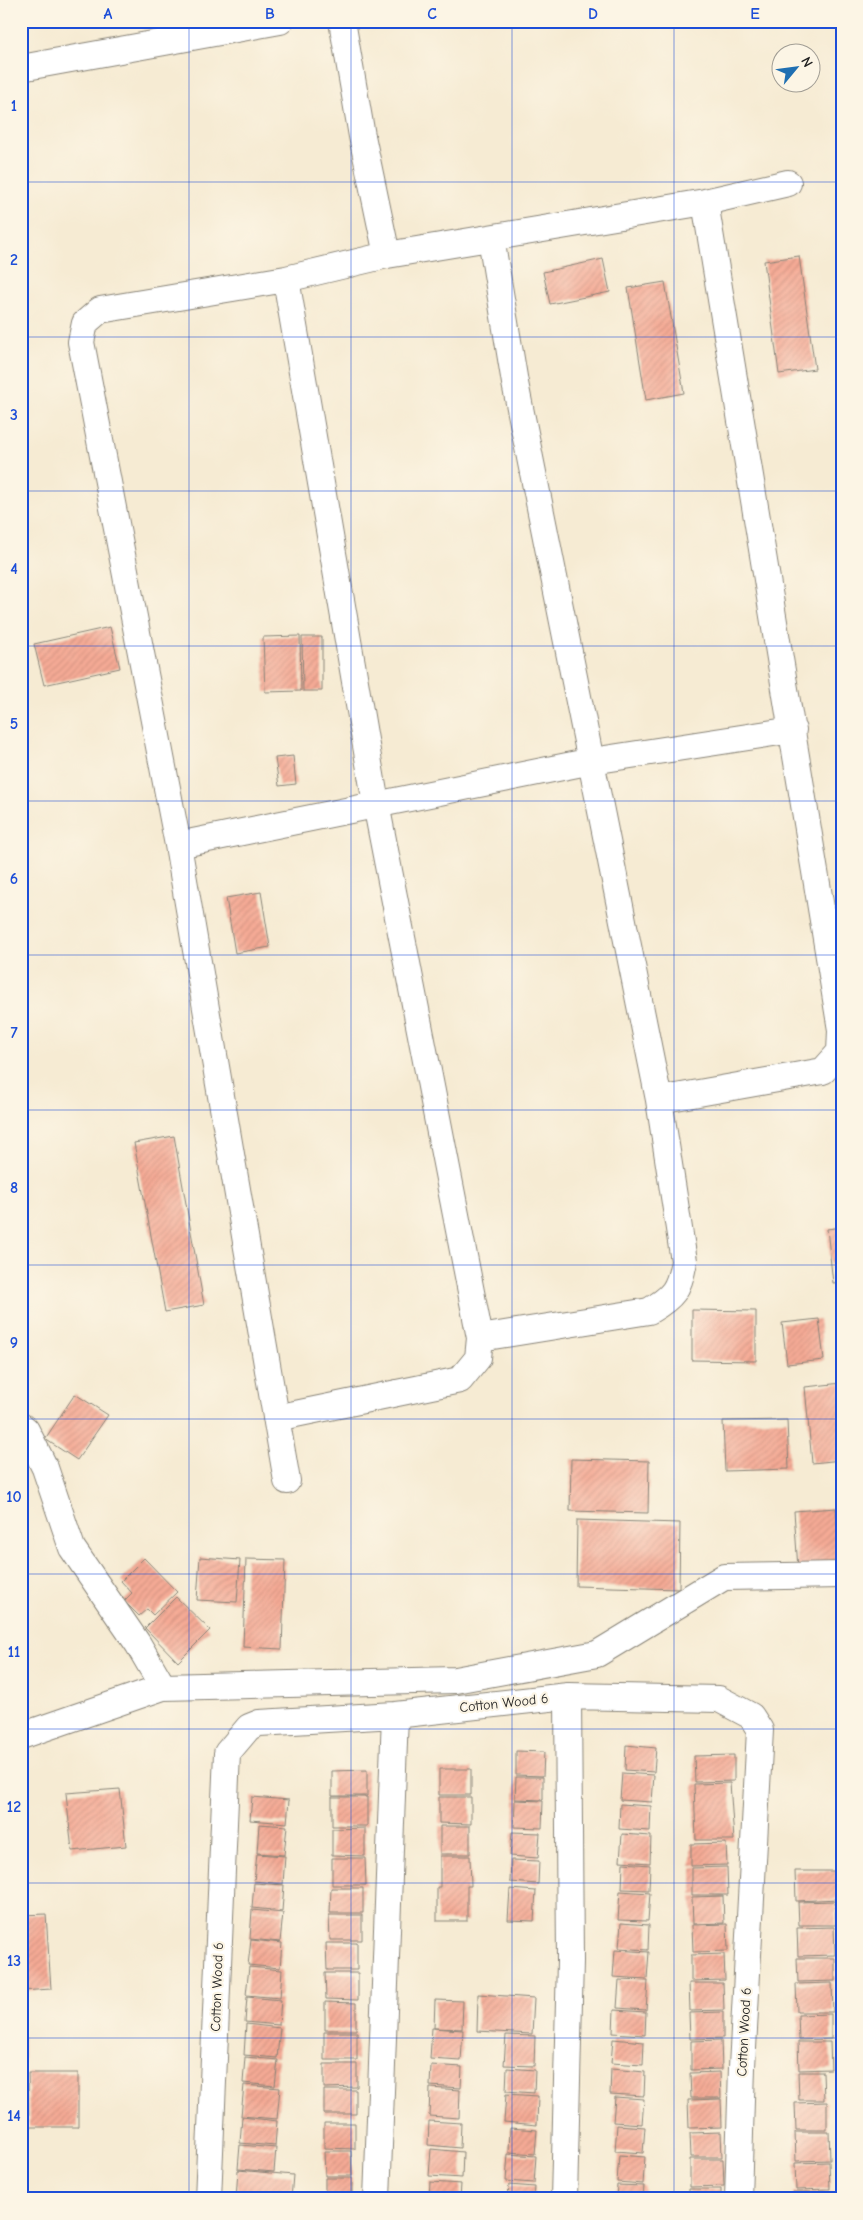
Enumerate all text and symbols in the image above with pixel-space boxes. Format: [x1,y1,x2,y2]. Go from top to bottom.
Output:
text: A [104,5,113,23]
text: B [265,5,275,23]
text: C [427,5,437,23]
text: D [588,5,598,23]
text: E [750,5,760,23]
north arrow [770,42,820,92]
text: N [797,54,817,70]
text: 1 [11,97,17,115]
text: 2 [10,251,18,269]
text: 3 [10,406,18,424]
text: 4 [10,560,18,578]
text: 5 [10,715,18,733]
text: 6 [10,870,18,888]
text: 7 [10,1024,18,1042]
text: 8 [10,1179,18,1197]
text: 9 [10,1334,18,1352]
text: 10 [6,1488,22,1506]
text: 11 [8,1643,20,1661]
street label: Cotton Wood 6 [459,1690,549,1716]
text: 12 [7,1798,21,1816]
street label: Cotton Wood 6 [207,1942,227,2032]
text: 13 [7,1952,21,1970]
street label: Cotton Wood 6 [733,1987,755,2077]
text: 14 [7,2107,21,2125]

